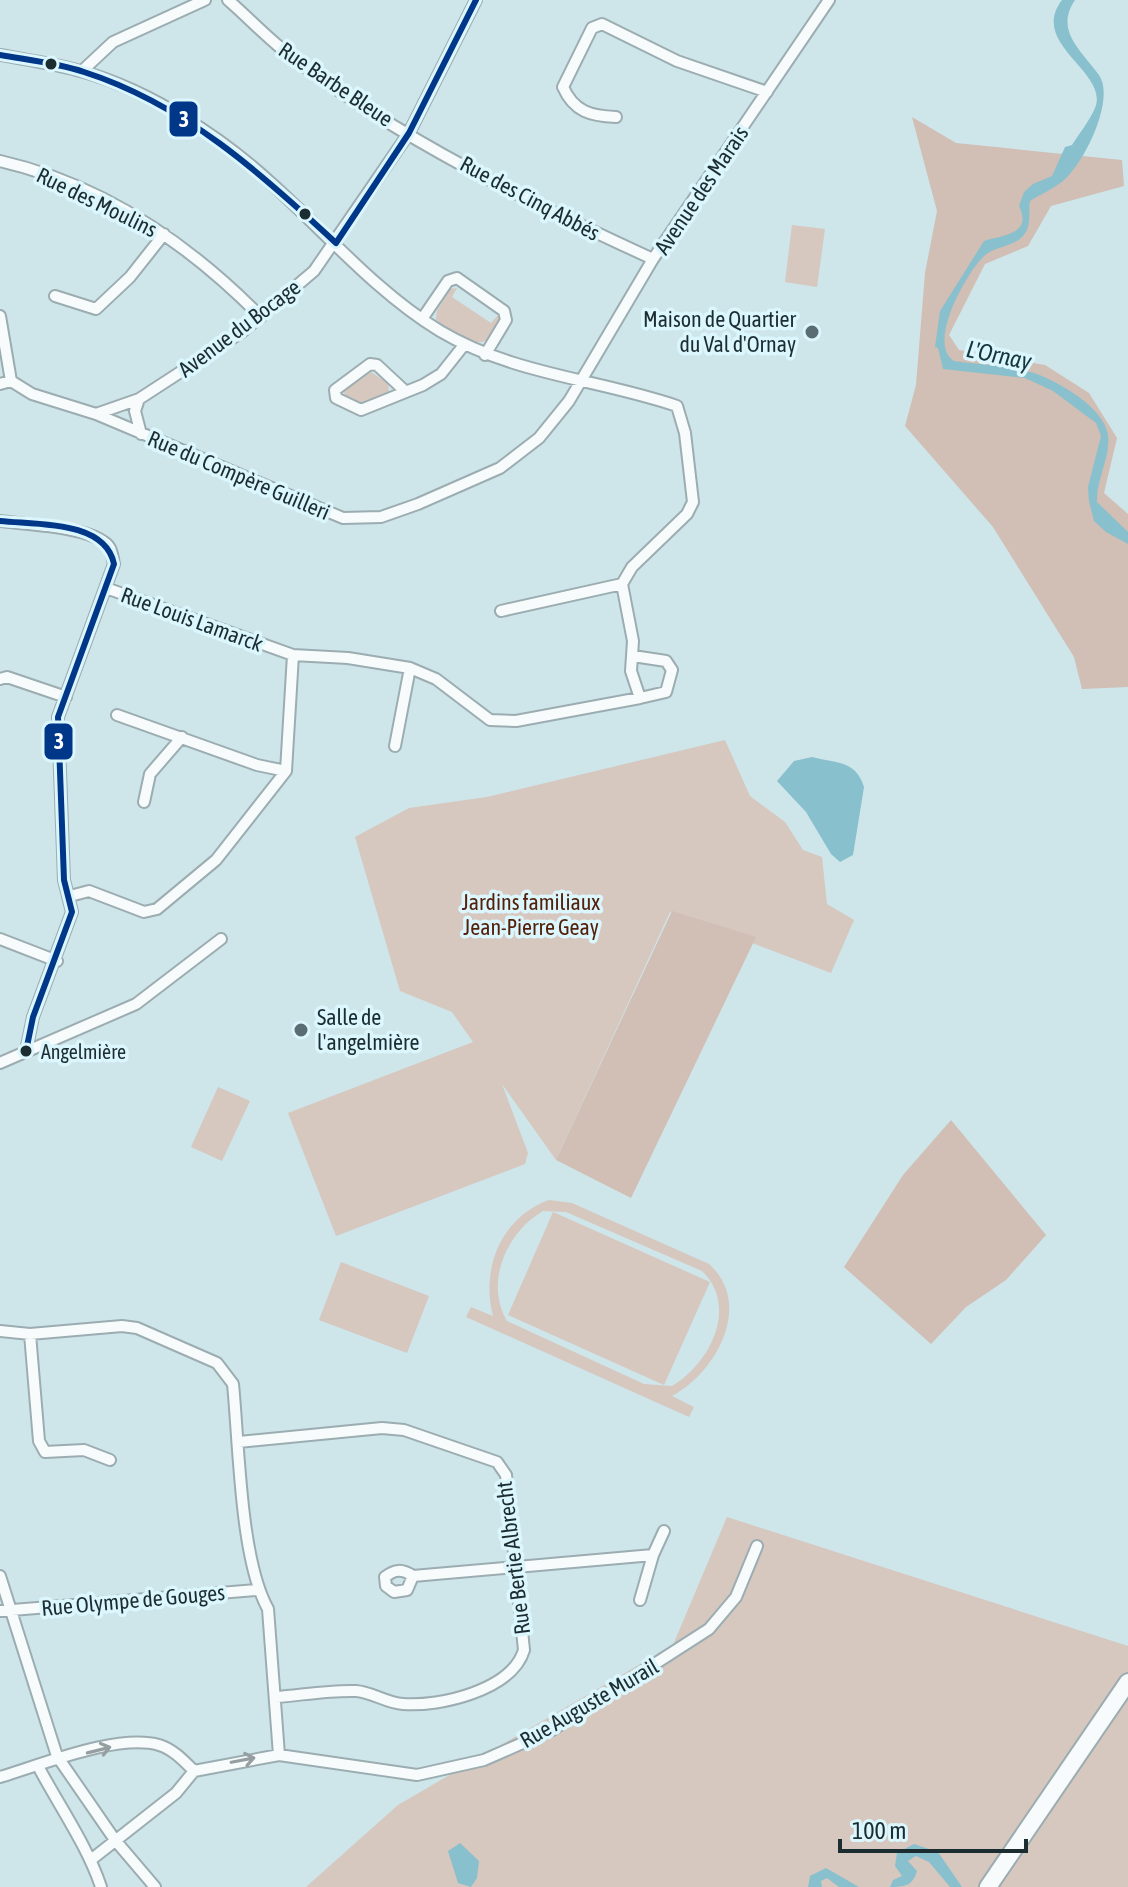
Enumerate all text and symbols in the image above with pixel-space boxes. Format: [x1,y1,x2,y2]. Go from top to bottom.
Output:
street label: Rue Barbe Bleue [274,36,398,132]
unlabelled marker [43,56,59,72]
line badge: 3 [168,100,199,138]
text: 3 [179,106,189,132]
street label: Avenue des Marais [649,121,754,259]
street label: Rue des Cinq Abbés [456,150,604,246]
street label: Rue des Moulins [32,162,162,242]
unlabelled marker [297,206,313,222]
street label: Avenue du Bocage [173,274,305,382]
place label: Maison de Quartier du Val d'Ornay [643,306,796,357]
marker: Maison de Quartier du Val d'Ornay [803,323,821,341]
water label: L'Ornay [964,335,1034,375]
street label: Rue du Compère Guilleri [144,425,334,525]
street label: Rue Louis Lamarck [118,581,267,657]
line badge: 3 [43,722,74,761]
text: 3 [54,728,64,754]
park label: Jardins familiaux Jean-Pierre Geay [462,889,600,940]
place label: Salle de l'angelmière [317,1004,420,1055]
marker: Salle de l'angelmière [292,1021,310,1039]
place label: Angelmière [41,1040,126,1063]
marker: Angelmière [18,1043,34,1059]
street label: Rue Bertie Albrecht [491,1480,535,1636]
street label: Rue Olympe de Gouges [40,1579,226,1621]
street label: Rue Auguste Murail [515,1653,663,1753]
one-way arrow [85,1741,111,1756]
one-way arrow [229,1752,255,1767]
scale bar [840,1803,1026,1853]
text: 100 m [852,1817,906,1844]

